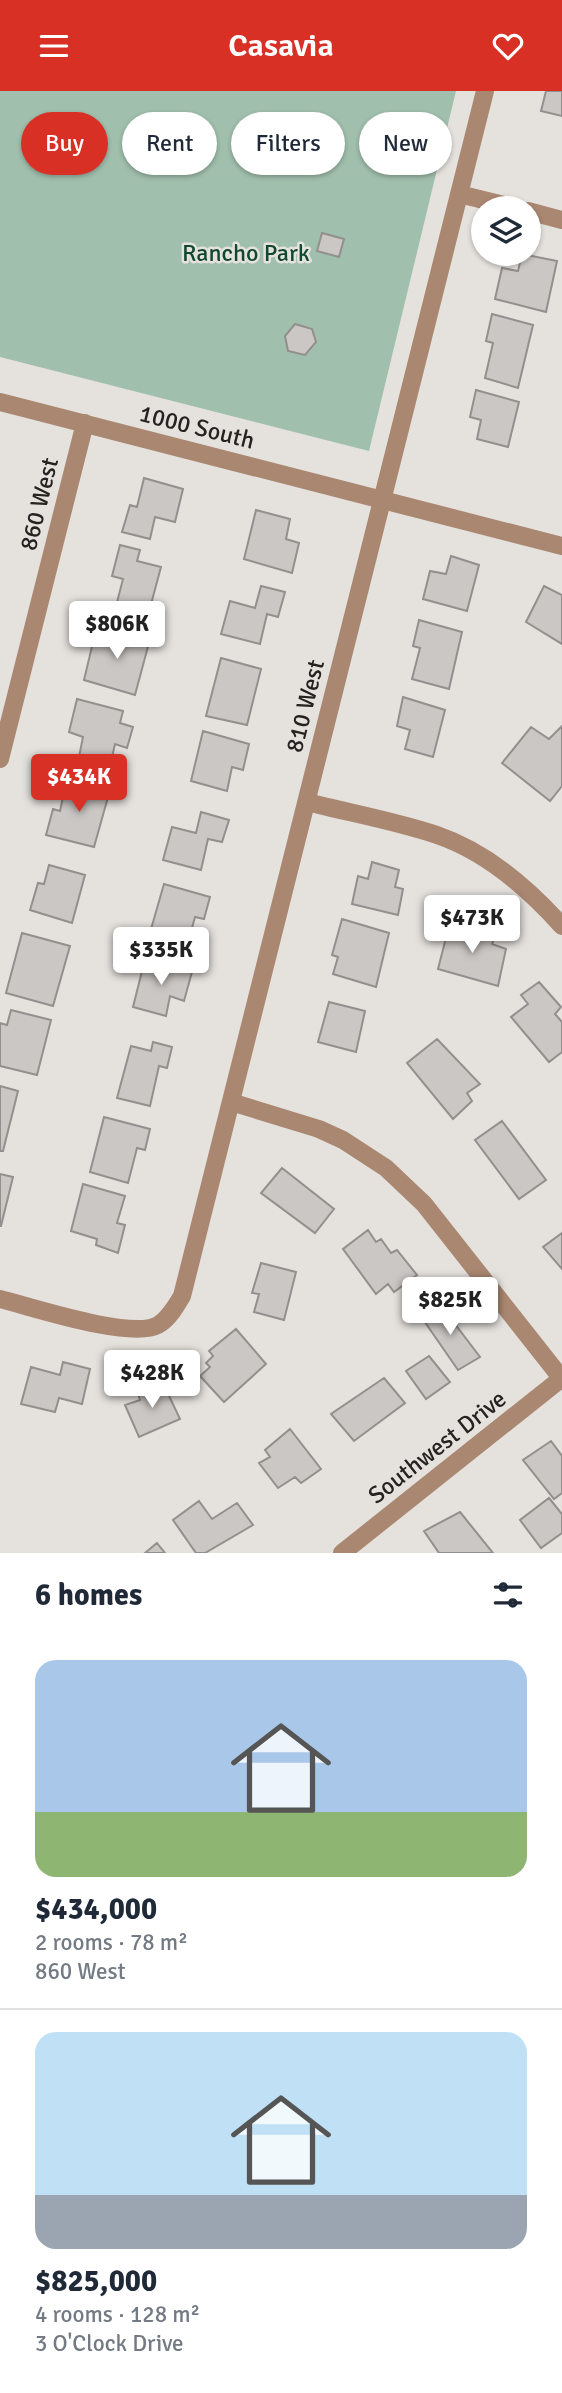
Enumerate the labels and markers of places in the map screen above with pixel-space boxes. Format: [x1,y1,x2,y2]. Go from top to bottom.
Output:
pin: $806K [68,601,166,661]
pin: $434K [30,755,128,814]
pin: $473K [423,895,521,955]
pin: $335K [112,927,210,987]
pin: $825K [401,1277,499,1337]
pin: $428K [103,1351,201,1410]

